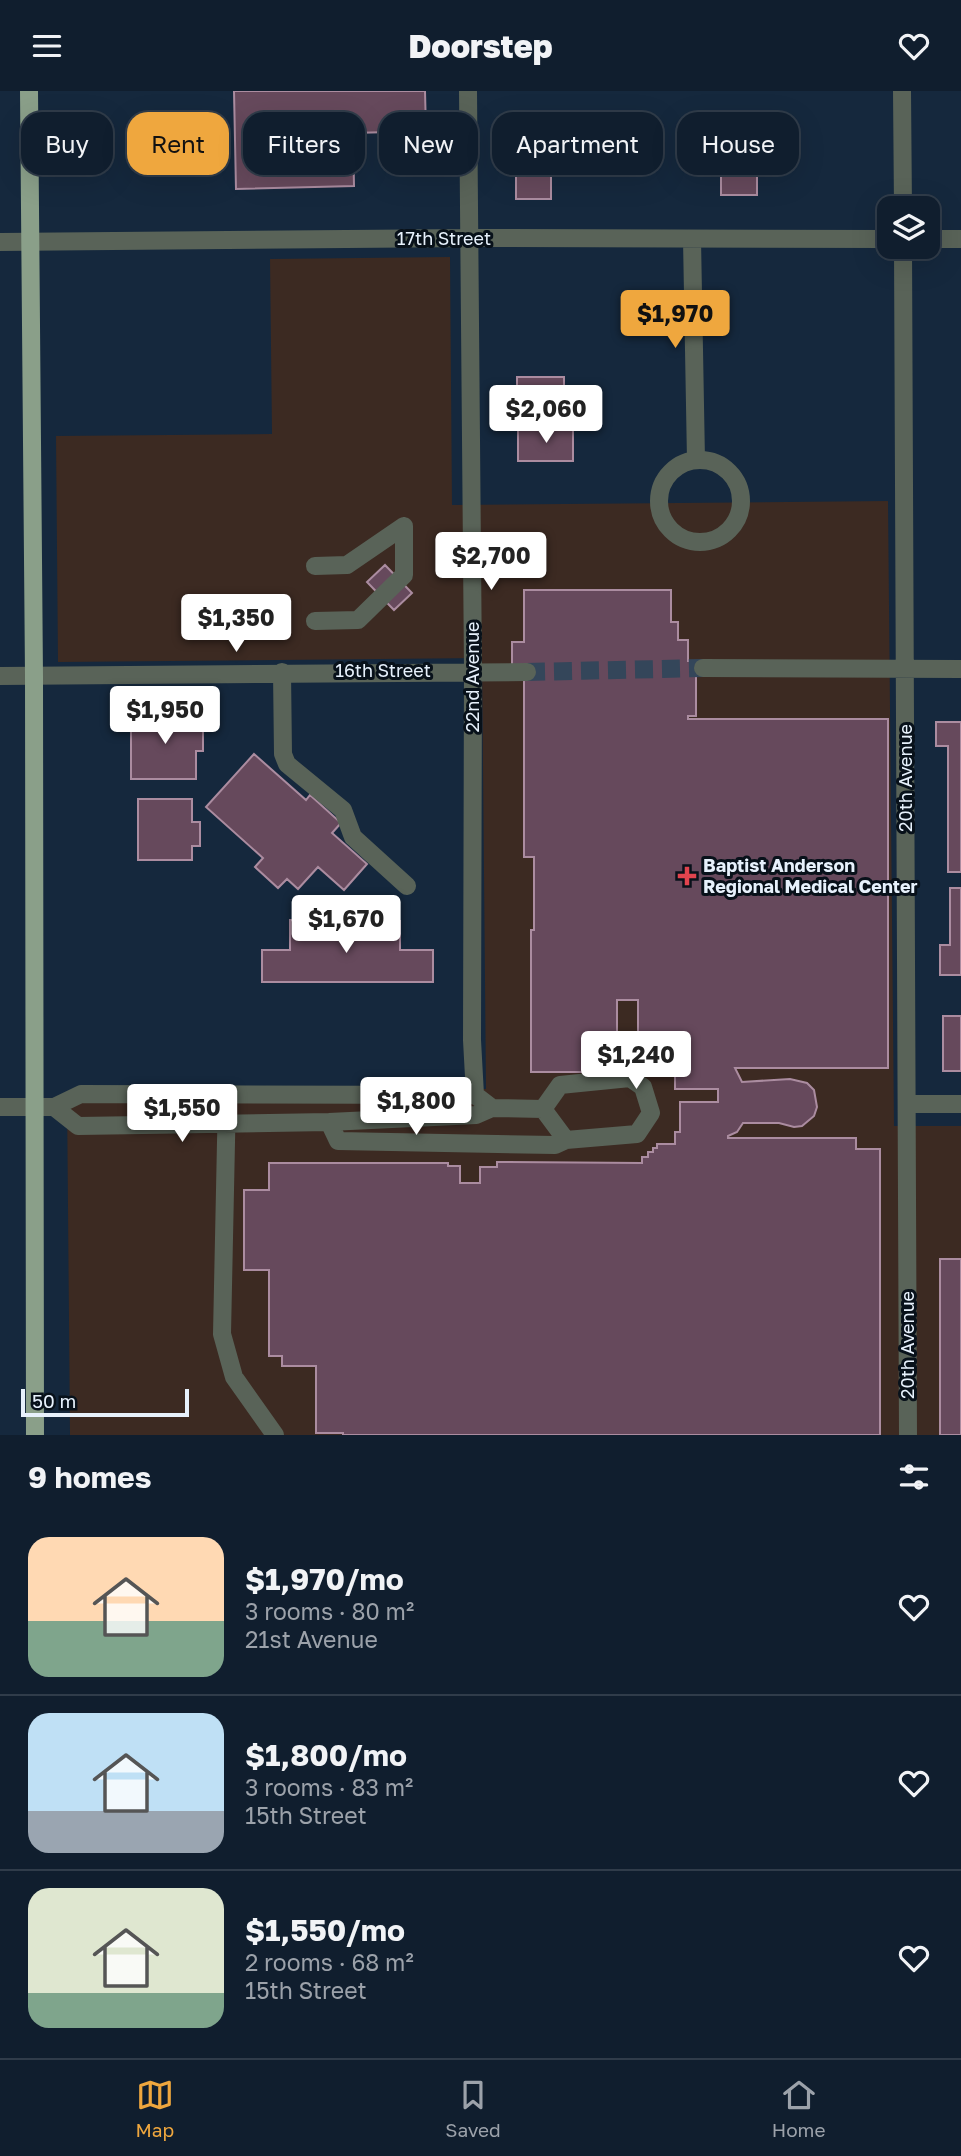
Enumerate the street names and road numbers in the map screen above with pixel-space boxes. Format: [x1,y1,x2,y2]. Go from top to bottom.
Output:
street label: 17th Street [397,227,491,249]
street label: 22nd Avenue [461,621,483,733]
street label: 16th Street [335,659,431,681]
street label: 20th Avenue [894,724,916,832]
street label: 20th Avenue [896,1291,918,1399]

